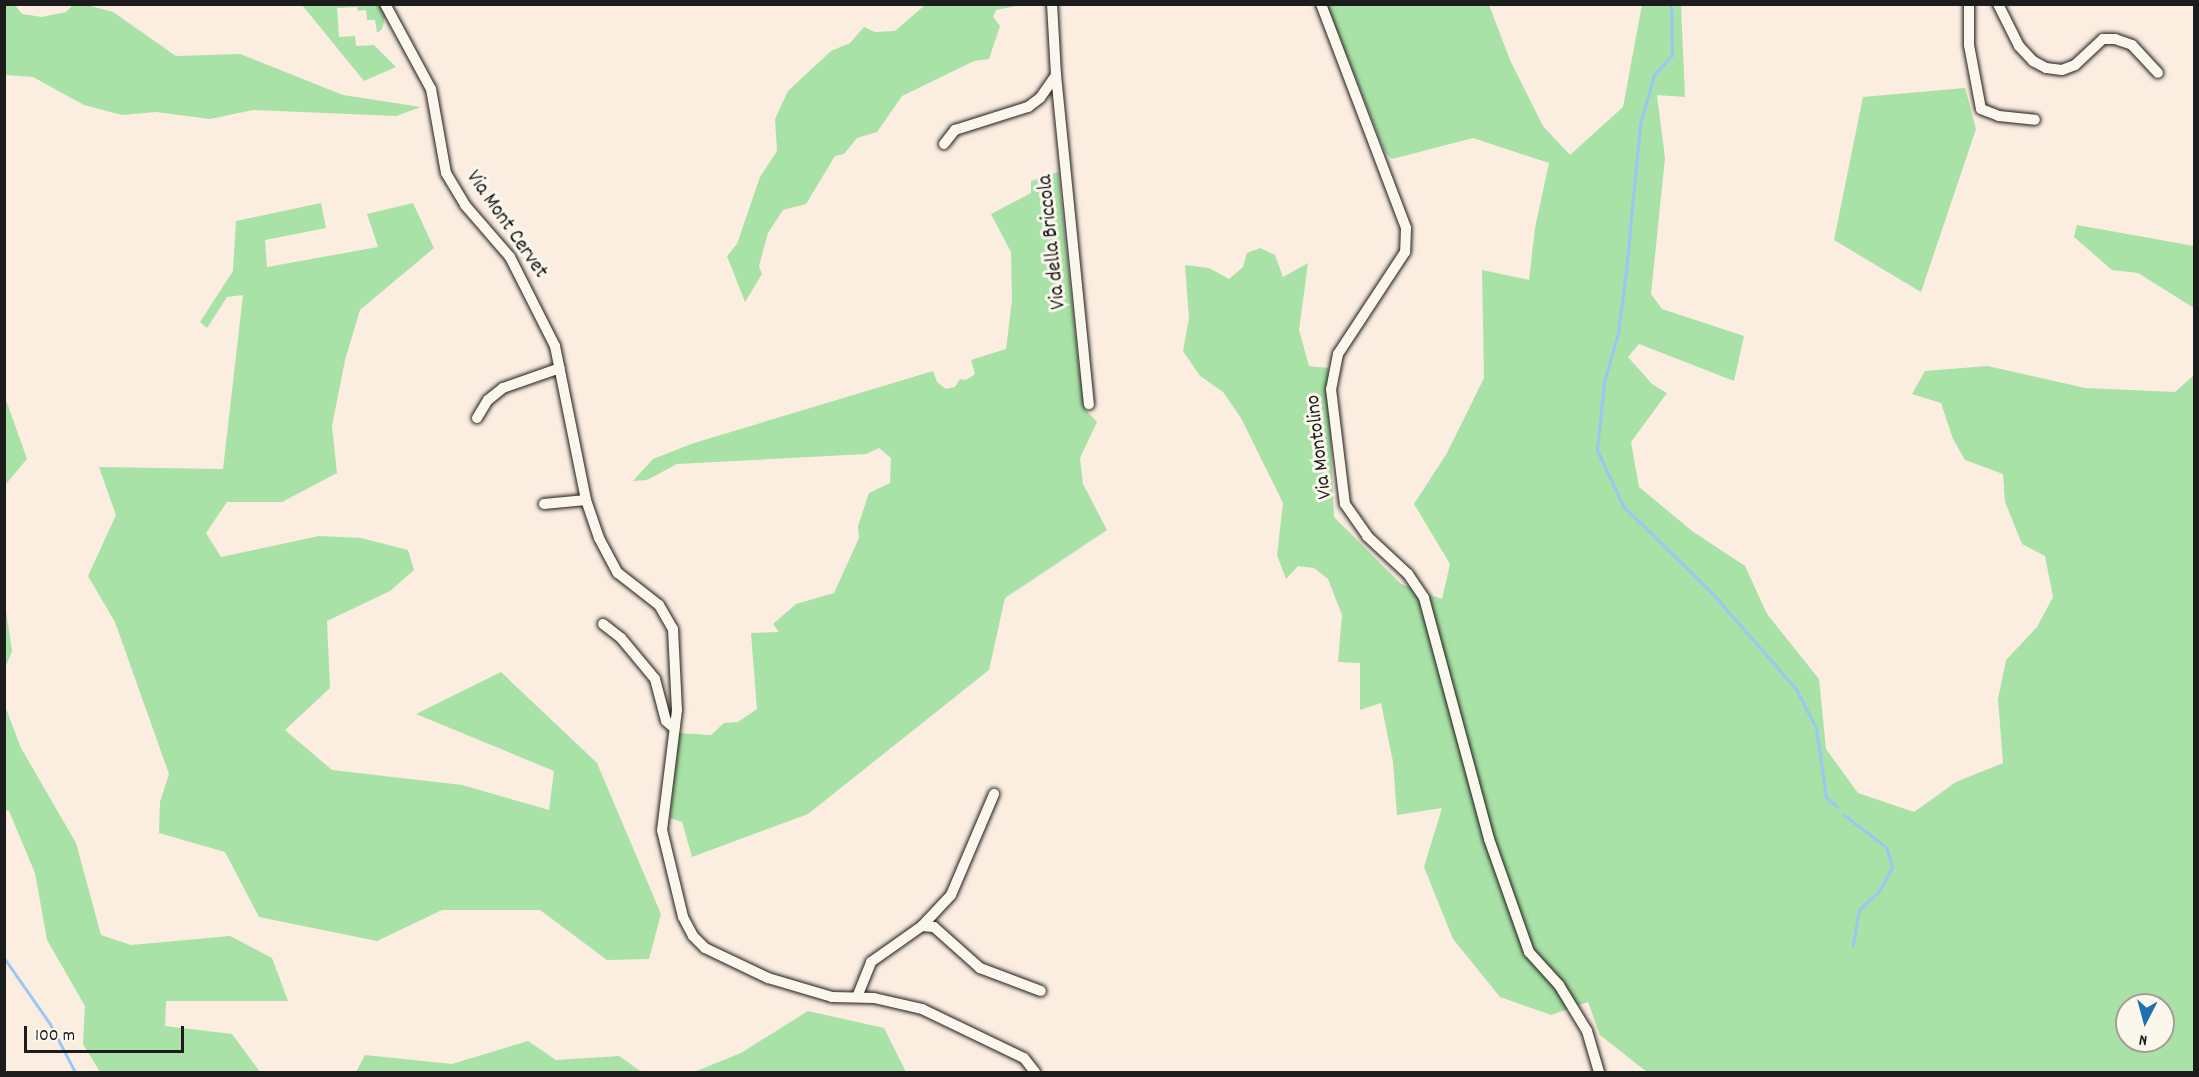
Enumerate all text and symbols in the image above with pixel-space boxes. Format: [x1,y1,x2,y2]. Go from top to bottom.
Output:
street label: Via Mont Cervet [460,166,552,284]
street label: Via della Briccola [1033,174,1073,310]
street label: Via Montolino [1301,393,1339,501]
north arrow [2115,993,2175,1053]
scale bar [27,1014,188,1052]
text: 100 m [35,1024,75,1049]
text: N [2138,1028,2148,1051]

